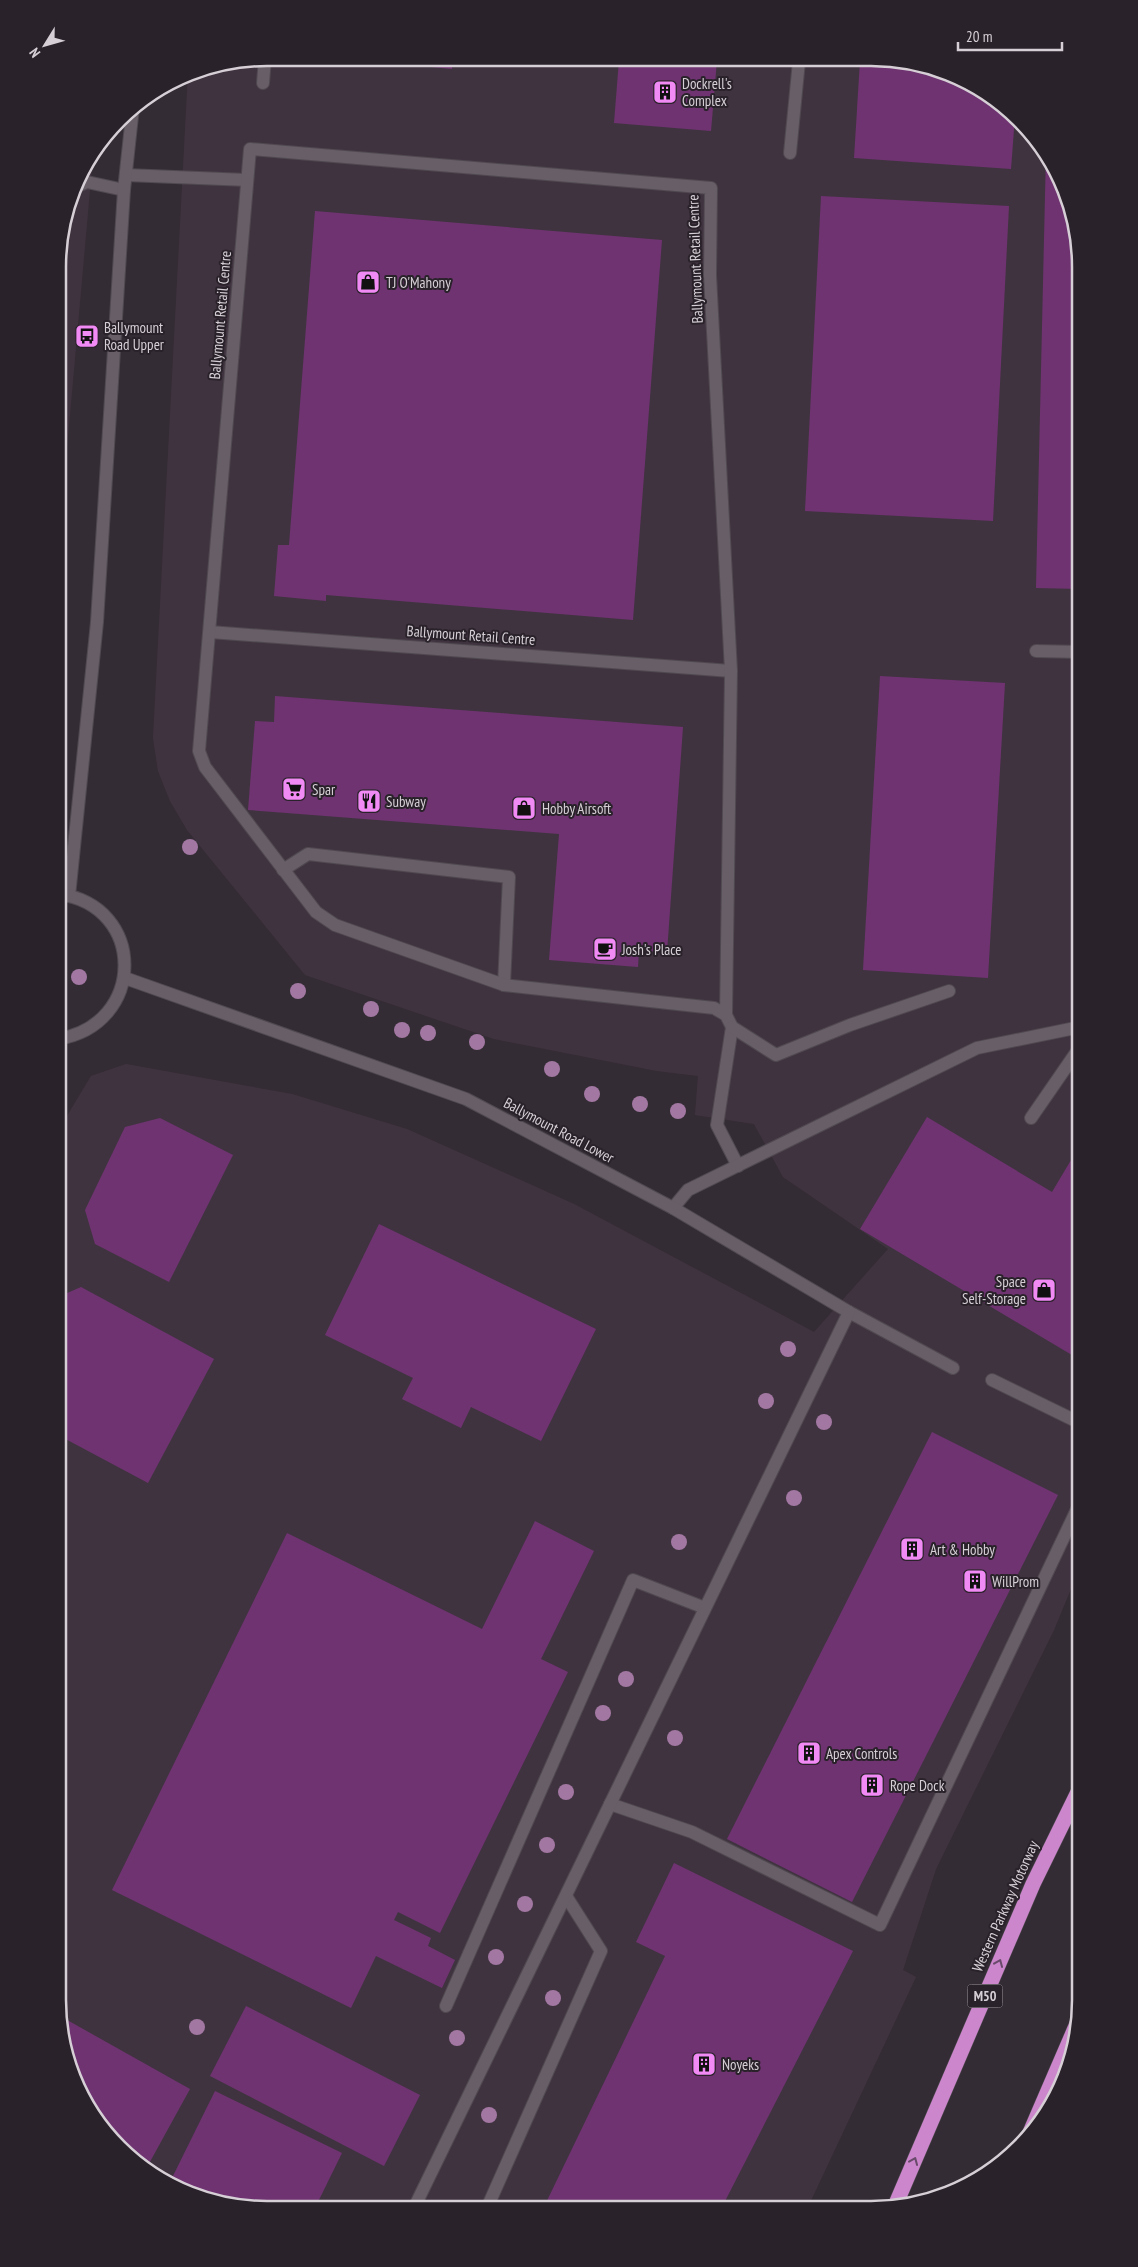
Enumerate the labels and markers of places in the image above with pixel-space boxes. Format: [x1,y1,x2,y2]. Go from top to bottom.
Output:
place label: Dockrell's Complex [682,74,732,110]
building icon: Dockrell's Complex [652,79,678,105]
shop icon: TJ O'Mahony [355,269,381,295]
place label: TJ O'Mahony [386,273,451,292]
place label: Ballymount Road Upper [104,318,165,354]
bus stop icon: Ballymount Road Upper [74,323,100,349]
supermarket icon: Spar [281,776,307,802]
place label: Spar [312,780,336,799]
restaurant icon: Subway [356,788,382,814]
place label: Subway [386,792,426,811]
shop icon: Hobby Airsoft [511,795,537,821]
place label: Hobby Airsoft [542,799,611,818]
cafe icon: Josh's Place [592,936,618,962]
place label: Josh's Place [621,940,682,959]
place label: Space Self-Storage [962,1272,1026,1308]
shop icon: Space Self-Storage [1031,1277,1057,1303]
building icon: Art & Hobby [899,1536,925,1562]
place label: Art & Hobby [930,1540,995,1559]
building icon: WillProm [962,1568,988,1594]
place label: WillProm [992,1572,1039,1591]
building icon: Apex Controls [796,1740,822,1766]
place label: Apex Controls [826,1744,897,1763]
building icon: Rope Dock [859,1772,885,1798]
place label: Rope Dock [890,1776,945,1795]
building icon: Noyeks [691,2051,717,2077]
place label: Noyeks [722,2055,759,2074]

